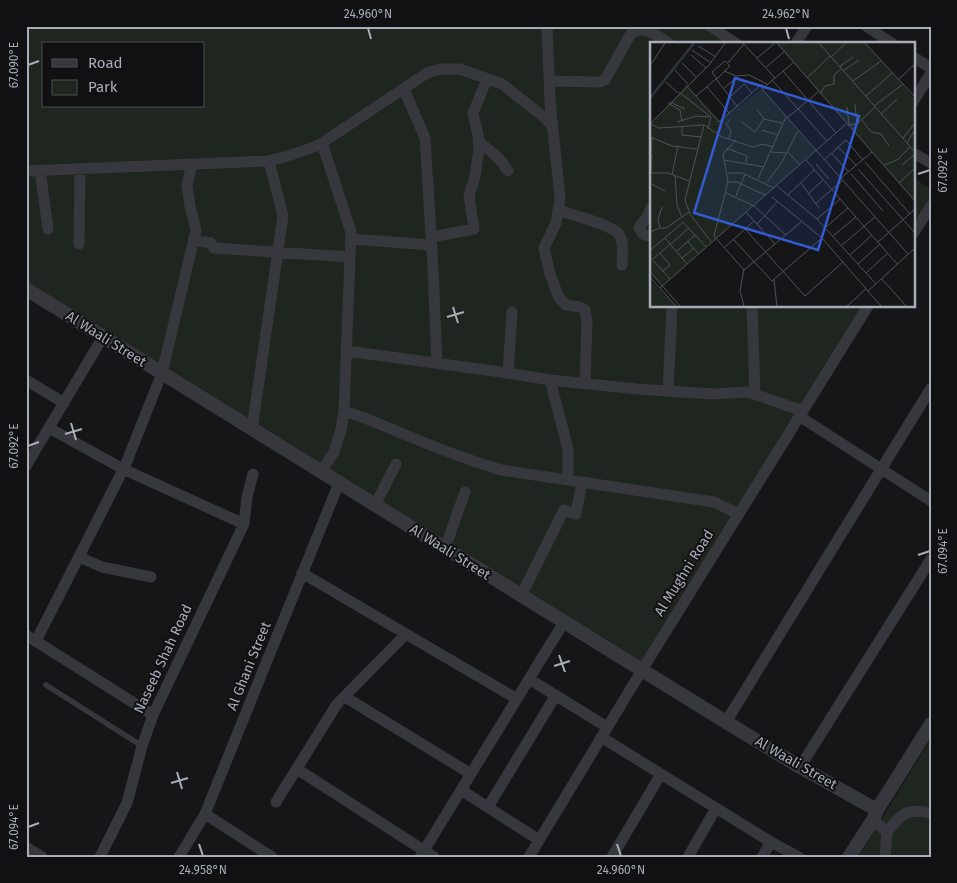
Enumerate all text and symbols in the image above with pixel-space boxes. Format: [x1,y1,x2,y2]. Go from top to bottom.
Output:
text: 24.960°N [344,7,392,21]
text: 24.962°N [762,7,810,21]
text: 67.090°E [7,42,21,88]
legend [42,42,205,108]
inset map [650,42,914,308]
text: Road [88,54,123,72]
text: Park [88,78,118,96]
text: 67.092°E [936,147,950,193]
street label: Al Waali Street [63,307,150,371]
text: 67.092°E [7,423,21,469]
street label: Al Waali Street [407,520,494,584]
street label: Al Mughni Road [651,527,717,619]
text: 67.094°E [936,528,950,574]
street label: Naseeb Shah Road [130,602,196,716]
street label: Al Ghani Street [223,618,275,713]
street label: Al Waali Street [752,733,841,794]
text: 67.094°E [7,804,21,850]
text: 24.958°N [179,863,227,877]
text: 24.960°N [597,863,645,877]

